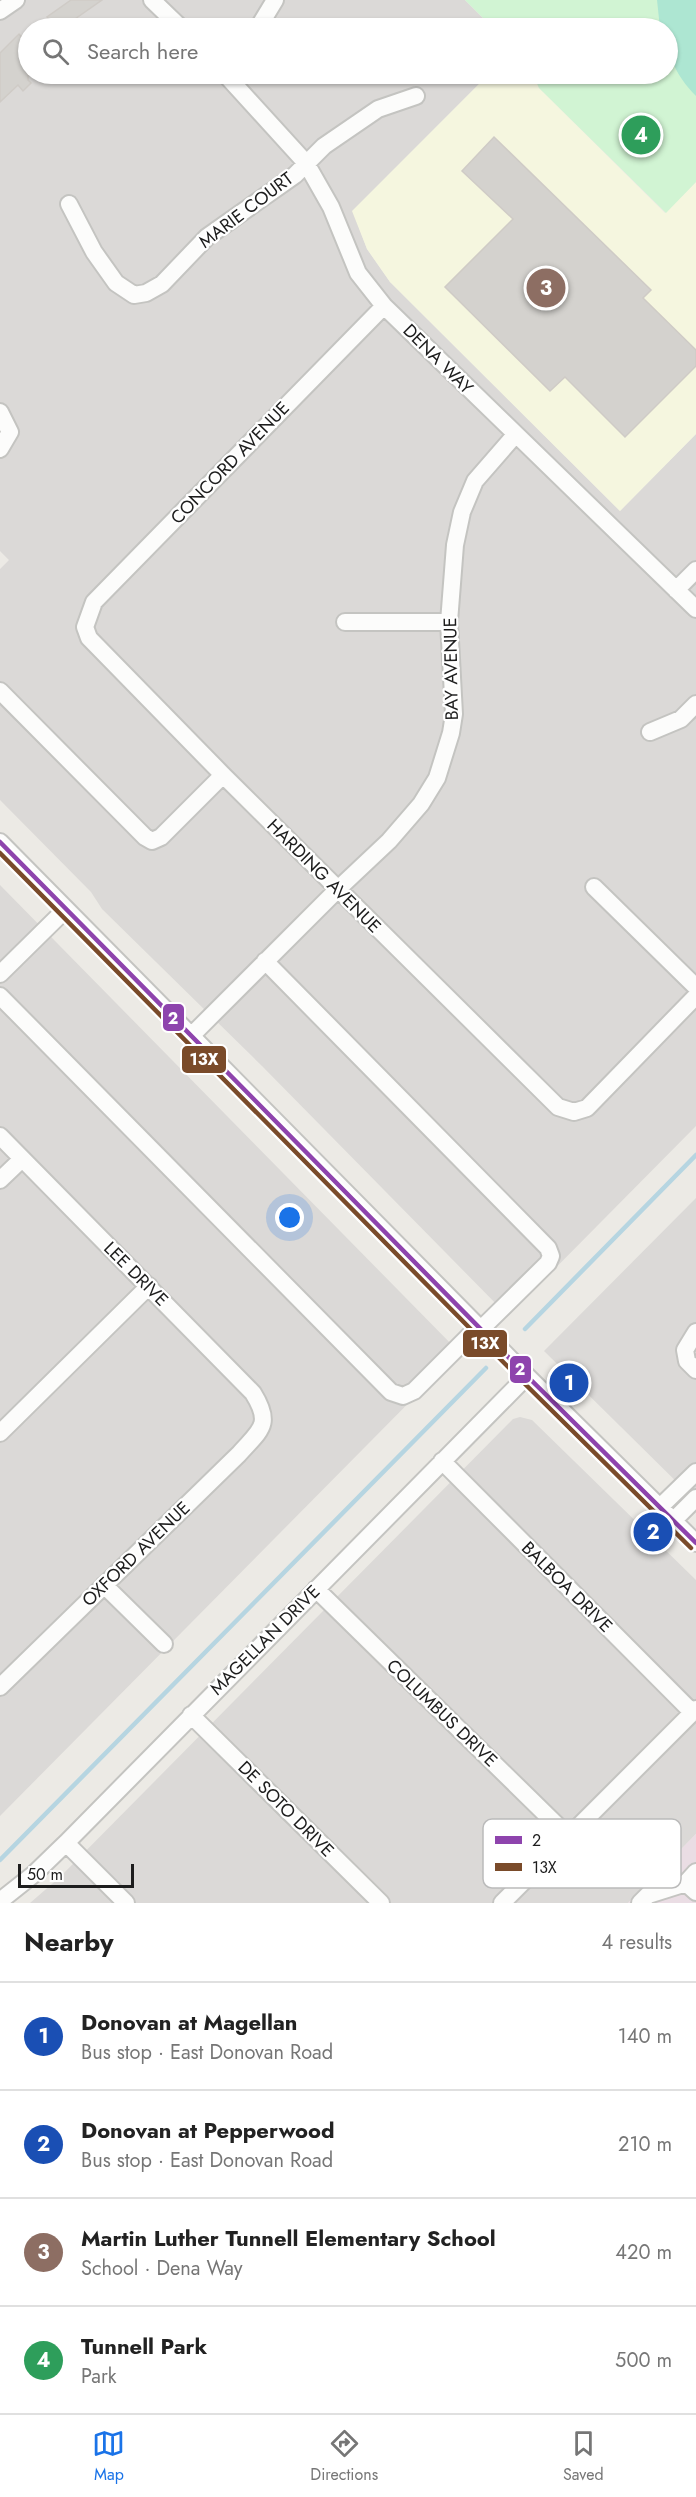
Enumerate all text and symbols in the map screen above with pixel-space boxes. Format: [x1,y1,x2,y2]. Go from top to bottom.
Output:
search box [18,18,678,84]
icon: search [39,35,72,68]
text: Search here [87,35,198,67]
pin: 4 [622,112,660,158]
street label: MARIE COURT [193,165,299,254]
pin: 3 [526,266,566,310]
street label: DENA WAY [397,318,480,401]
street label: CONCORD AVENUE [164,396,296,530]
street label: BAY AVENUE [437,617,465,721]
street label: HARDING AVENUE [261,813,387,939]
line badge: 2 [162,1003,185,1032]
text: 2 [168,1007,178,1030]
line badge: 13X [181,1045,227,1074]
text: 13X [190,1048,218,1071]
your location [275,1203,304,1232]
street label: LEE DRIVE [98,1236,174,1312]
line badge: 13X [462,1329,508,1358]
text: 13X [471,1332,499,1355]
line badge: 2 [509,1355,532,1384]
text: 2 [515,1358,525,1381]
pin: 1 [550,1360,588,1406]
street label: OXFORD AVENUE [76,1495,196,1613]
pin: 2 [634,1510,672,1555]
street label: BALBOA DRIVE [516,1536,618,1638]
street label: MAGELLAN DRIVE [204,1579,326,1701]
street label: COLUMBUS DRIVE [381,1653,503,1773]
street label: DE SOTO DRIVE [232,1755,340,1863]
legend [483,1819,681,1888]
text: 2 [532,1829,541,1852]
text: 13X [532,1856,557,1879]
scale bar [18,1861,134,1888]
text: 50 m [27,1863,63,1886]
text: Nearby [24,1923,113,1961]
text: 4 results [601,1928,672,1957]
text: Donovan at Magellan [81,2006,297,2038]
text: 1 [38,2022,49,2051]
text: 140 m [618,2022,672,2051]
text: Bus stop · East Donovan Road [81,2038,333,2067]
text: Donovan at Pepperwood [81,2114,335,2146]
text: 2 [37,2130,50,2159]
text: 210 m [618,2130,672,2159]
text: Bus stop · East Donovan Road [81,2146,333,2175]
text: Martin Luther Tunnell Elementary School [81,2222,496,2254]
text: 3 [37,2238,50,2267]
text: 420 m [615,2238,672,2267]
text: School · Dena Way [81,2254,243,2283]
text: Tunnell Park [81,2330,207,2362]
text: 4 [37,2346,50,2375]
text: 500 m [615,2346,672,2375]
text: Park [81,2362,117,2391]
tab: Map [92,2427,125,2486]
tab: Directions [310,2427,378,2486]
tab: Saved [563,2427,604,2486]

